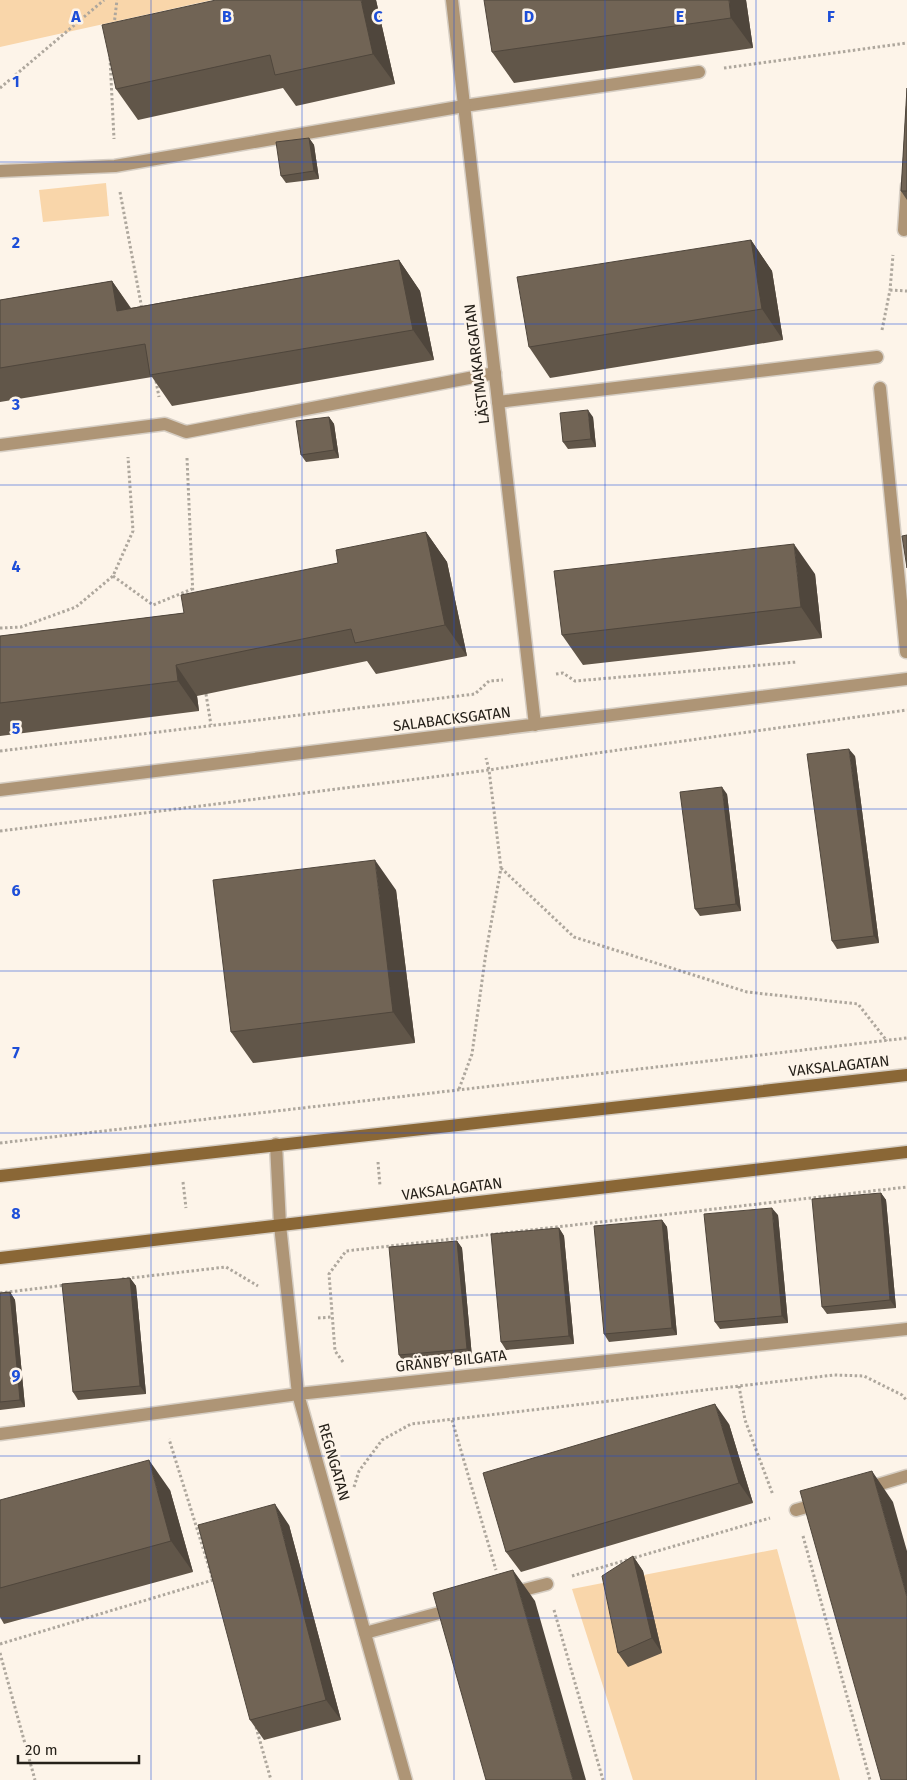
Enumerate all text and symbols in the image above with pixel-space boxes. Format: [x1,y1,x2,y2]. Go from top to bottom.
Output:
text: A [70,7,81,26]
text: B [222,7,232,26]
text: C [373,7,383,26]
text: D [524,7,534,26]
text: E [676,7,684,26]
text: F [827,7,835,26]
text: 1 [12,72,20,91]
text: 2 [12,233,20,252]
street label: LÄSTMAKARGATAN [461,303,493,425]
text: 3 [11,395,20,414]
text: 4 [11,557,21,576]
street label: SALABACKSGATAN [392,703,512,735]
text: 5 [12,719,21,738]
text: 6 [11,881,21,900]
text: 7 [12,1043,20,1062]
street label: VAKSALAGATAN [788,1052,890,1080]
street label: VAKSALAGATAN [401,1174,503,1204]
text: 8 [11,1204,21,1223]
street label: GRÄNBY BILGATA [395,1346,508,1376]
text: 9 [12,1366,21,1385]
street label: REGNGATAN [314,1421,354,1503]
scale bar [18,1732,139,1764]
text: 20 m [25,1741,58,1759]

